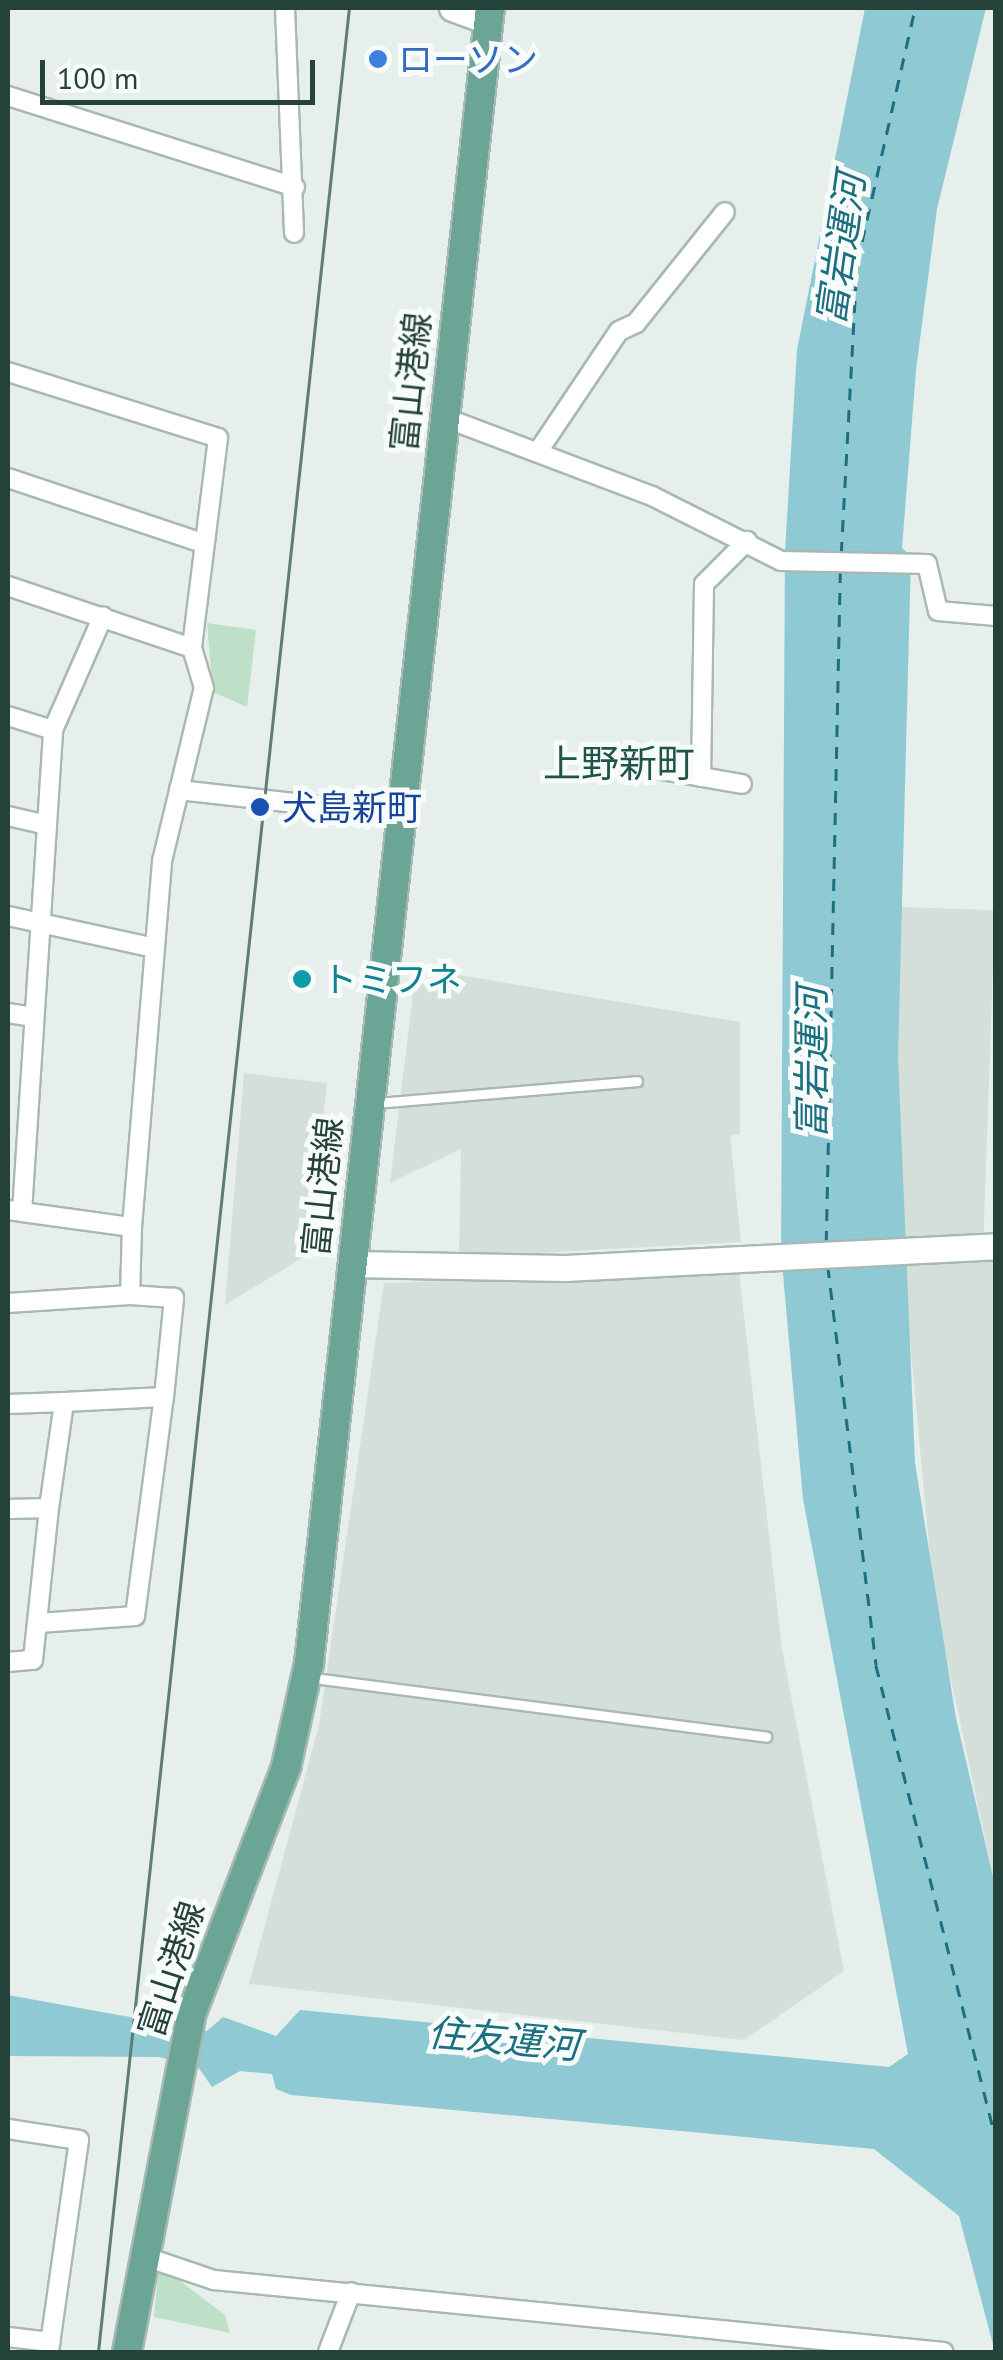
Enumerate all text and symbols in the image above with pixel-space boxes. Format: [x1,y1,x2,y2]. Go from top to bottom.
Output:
place label: ローソン [398,38,538,80]
scale bar [45,40,320,102]
marker: ローソン [367,48,389,70]
text: 100 m [57,58,138,97]
water label: 富岩運河 [807,171,873,327]
street label: 富山港線 [382,310,438,454]
district label: 上野新町 [543,740,695,786]
place label: 犬島新町 [282,786,422,828]
marker: 犬島新町 [247,794,273,820]
place label: トミフネ [322,958,462,1000]
marker: トミフネ [291,968,313,990]
water label: 富岩運河 [788,987,834,1139]
street label: 富山港線 [294,1115,350,1259]
street label: 富山港線 [129,1896,213,2042]
water label: 住友運河 [426,2009,582,2067]

